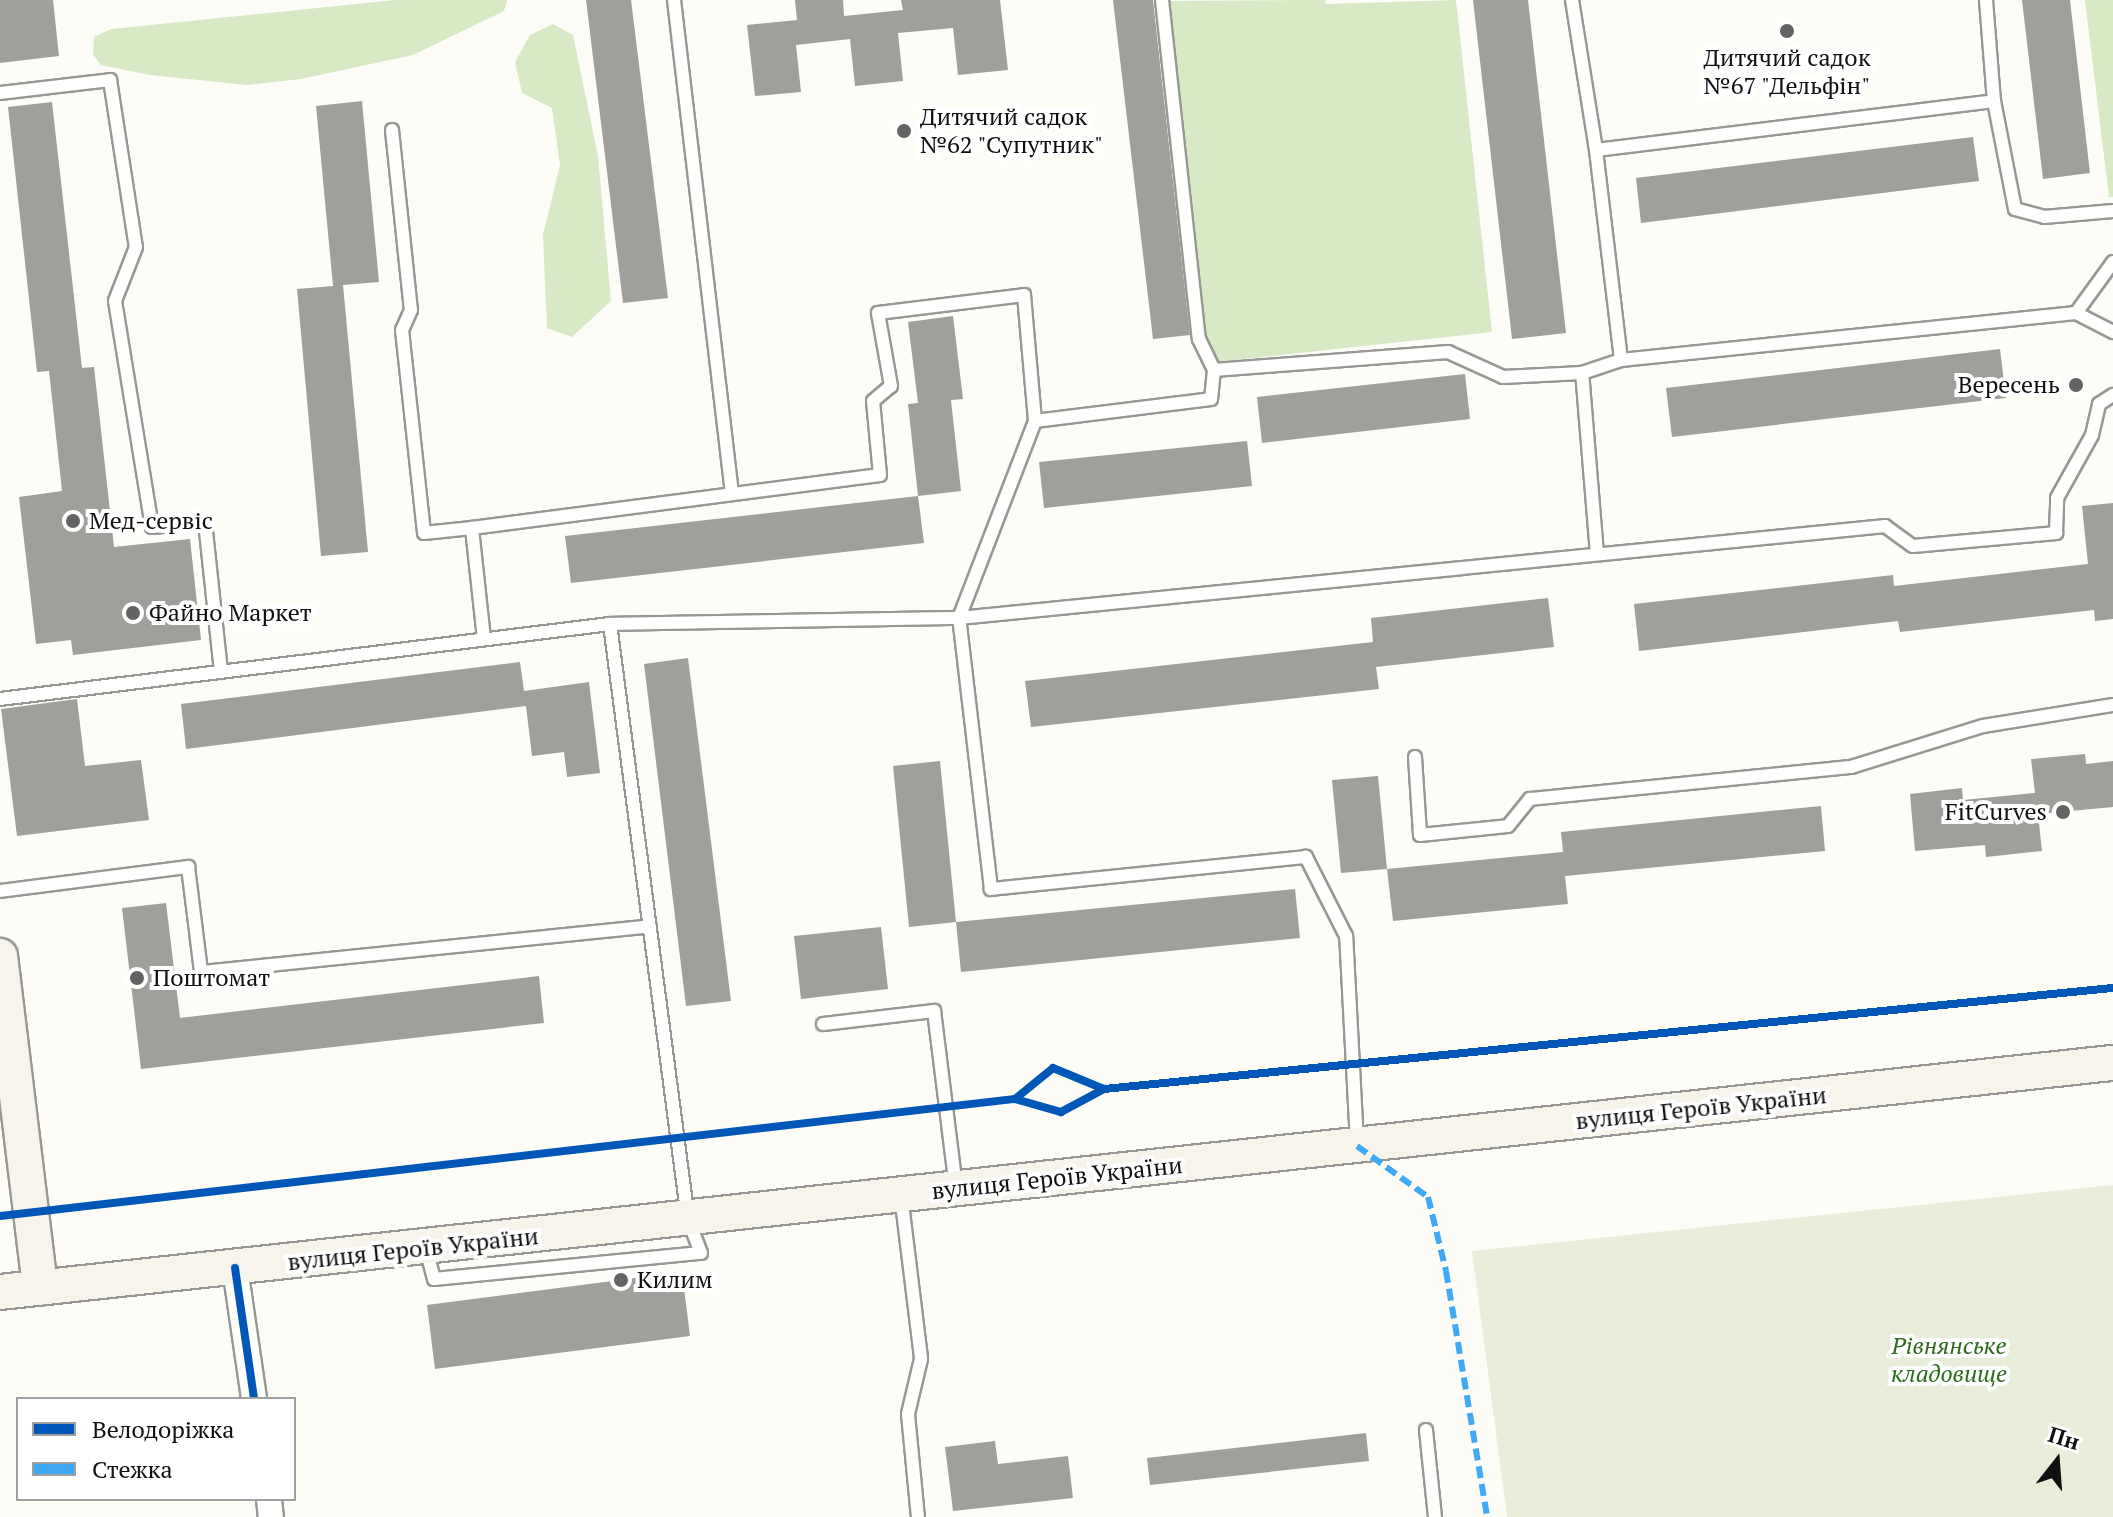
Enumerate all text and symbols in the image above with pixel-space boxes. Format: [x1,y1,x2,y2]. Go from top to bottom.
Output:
marker: Дитячий садок №67 "Дельфін" [1778,22,1796,40]
place label: Дитячий садок №67 "Дельфін" [1703,44,1871,100]
place label: Дитячий садок №62 "Супутник" [920,103,1104,159]
marker: Дитячий садок №62 "Супутник" [895,122,913,140]
place label: Вересень [1958,371,2060,399]
marker: Вересень [2067,376,2085,394]
place label: Мед-сервіс [89,507,213,535]
marker: Мед-сервіс [64,512,82,530]
place label: Файно Маркет [149,599,312,627]
marker: Файно Маркет [124,604,142,622]
place label: FitCurves [1945,798,2047,826]
marker: FitCurves [2054,803,2072,821]
place label: Поштомат [153,964,270,992]
marker: Поштомат [128,969,146,987]
street label: вулиця Героїв України [1574,1080,1828,1136]
street label: вулиця Героїв України [930,1150,1184,1206]
street label: вулиця Героїв України [286,1221,540,1277]
place label: Килим [637,1266,713,1294]
marker: Килим [612,1271,630,1289]
park label: Рівнянське кладовище [1891,1332,2007,1388]
legend [16,1397,296,1501]
text: Велодоріжка [92,1413,234,1445]
text: Пн [2045,1419,2083,1456]
north arrow [2017,1421,2097,1501]
text: Стежка [92,1453,173,1485]

